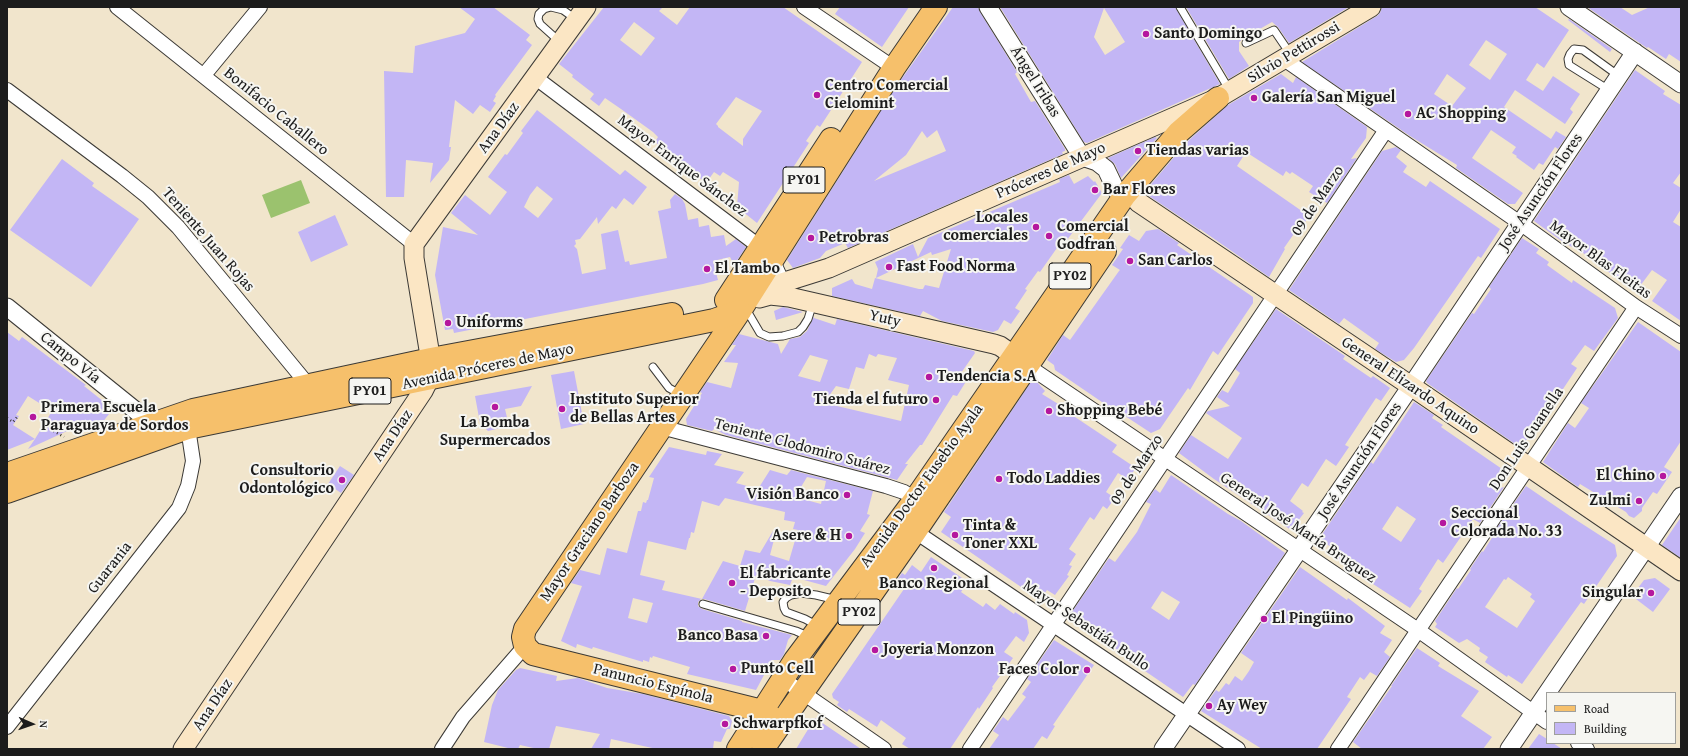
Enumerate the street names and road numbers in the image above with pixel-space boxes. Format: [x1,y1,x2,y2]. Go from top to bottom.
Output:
street label: Silvio Pettirossi [1244,18,1344,88]
street label: Ángel Iribas [1006,43,1064,121]
street label: Bonifacio Caballero [220,64,332,160]
street label: Ana Díaz [474,99,524,157]
street label: Mayor Enrique Sánchez [613,111,751,221]
street label: José Asunción Flores [1495,130,1587,254]
street label: Próceres de Mayo [993,138,1109,204]
street label: 09 de Marzo [1287,162,1349,240]
road number: PY01 [783,167,825,193]
street label: Teniente Juan Rojas [158,184,258,296]
street label: Mayor Blas Fleitas [1545,217,1655,303]
road number: PY02 [1049,263,1091,289]
street label: Yuty [867,306,903,332]
street label: Campo Vía [36,328,104,388]
street label: General Elizardo Aquino [1337,333,1483,439]
street label: Avenida Próceres de Mayo [400,339,576,395]
road number: PY01 [349,378,391,404]
street label: Don Luis Guanella [1486,384,1568,494]
street label: José Asunción Flores [1314,399,1406,523]
street label: Avenida Doctor Eusebio Ayala [856,401,988,571]
street label: Ana Díaz [369,406,417,466]
street label: Teniente Clodomiro Suárez [712,414,892,480]
street label: 09 de Marzo [1106,431,1168,509]
street label: Mayor Graciano Barboza [536,459,644,605]
street label: General José María Bruguez [1216,469,1380,587]
street label: Guarania [84,538,136,598]
street label: Mayor Sebastián Bullo [1019,576,1153,676]
road number: PY02 [838,599,880,625]
street label: Panuncio Espínola [591,660,715,708]
street label: Ana Díaz [189,675,237,735]

